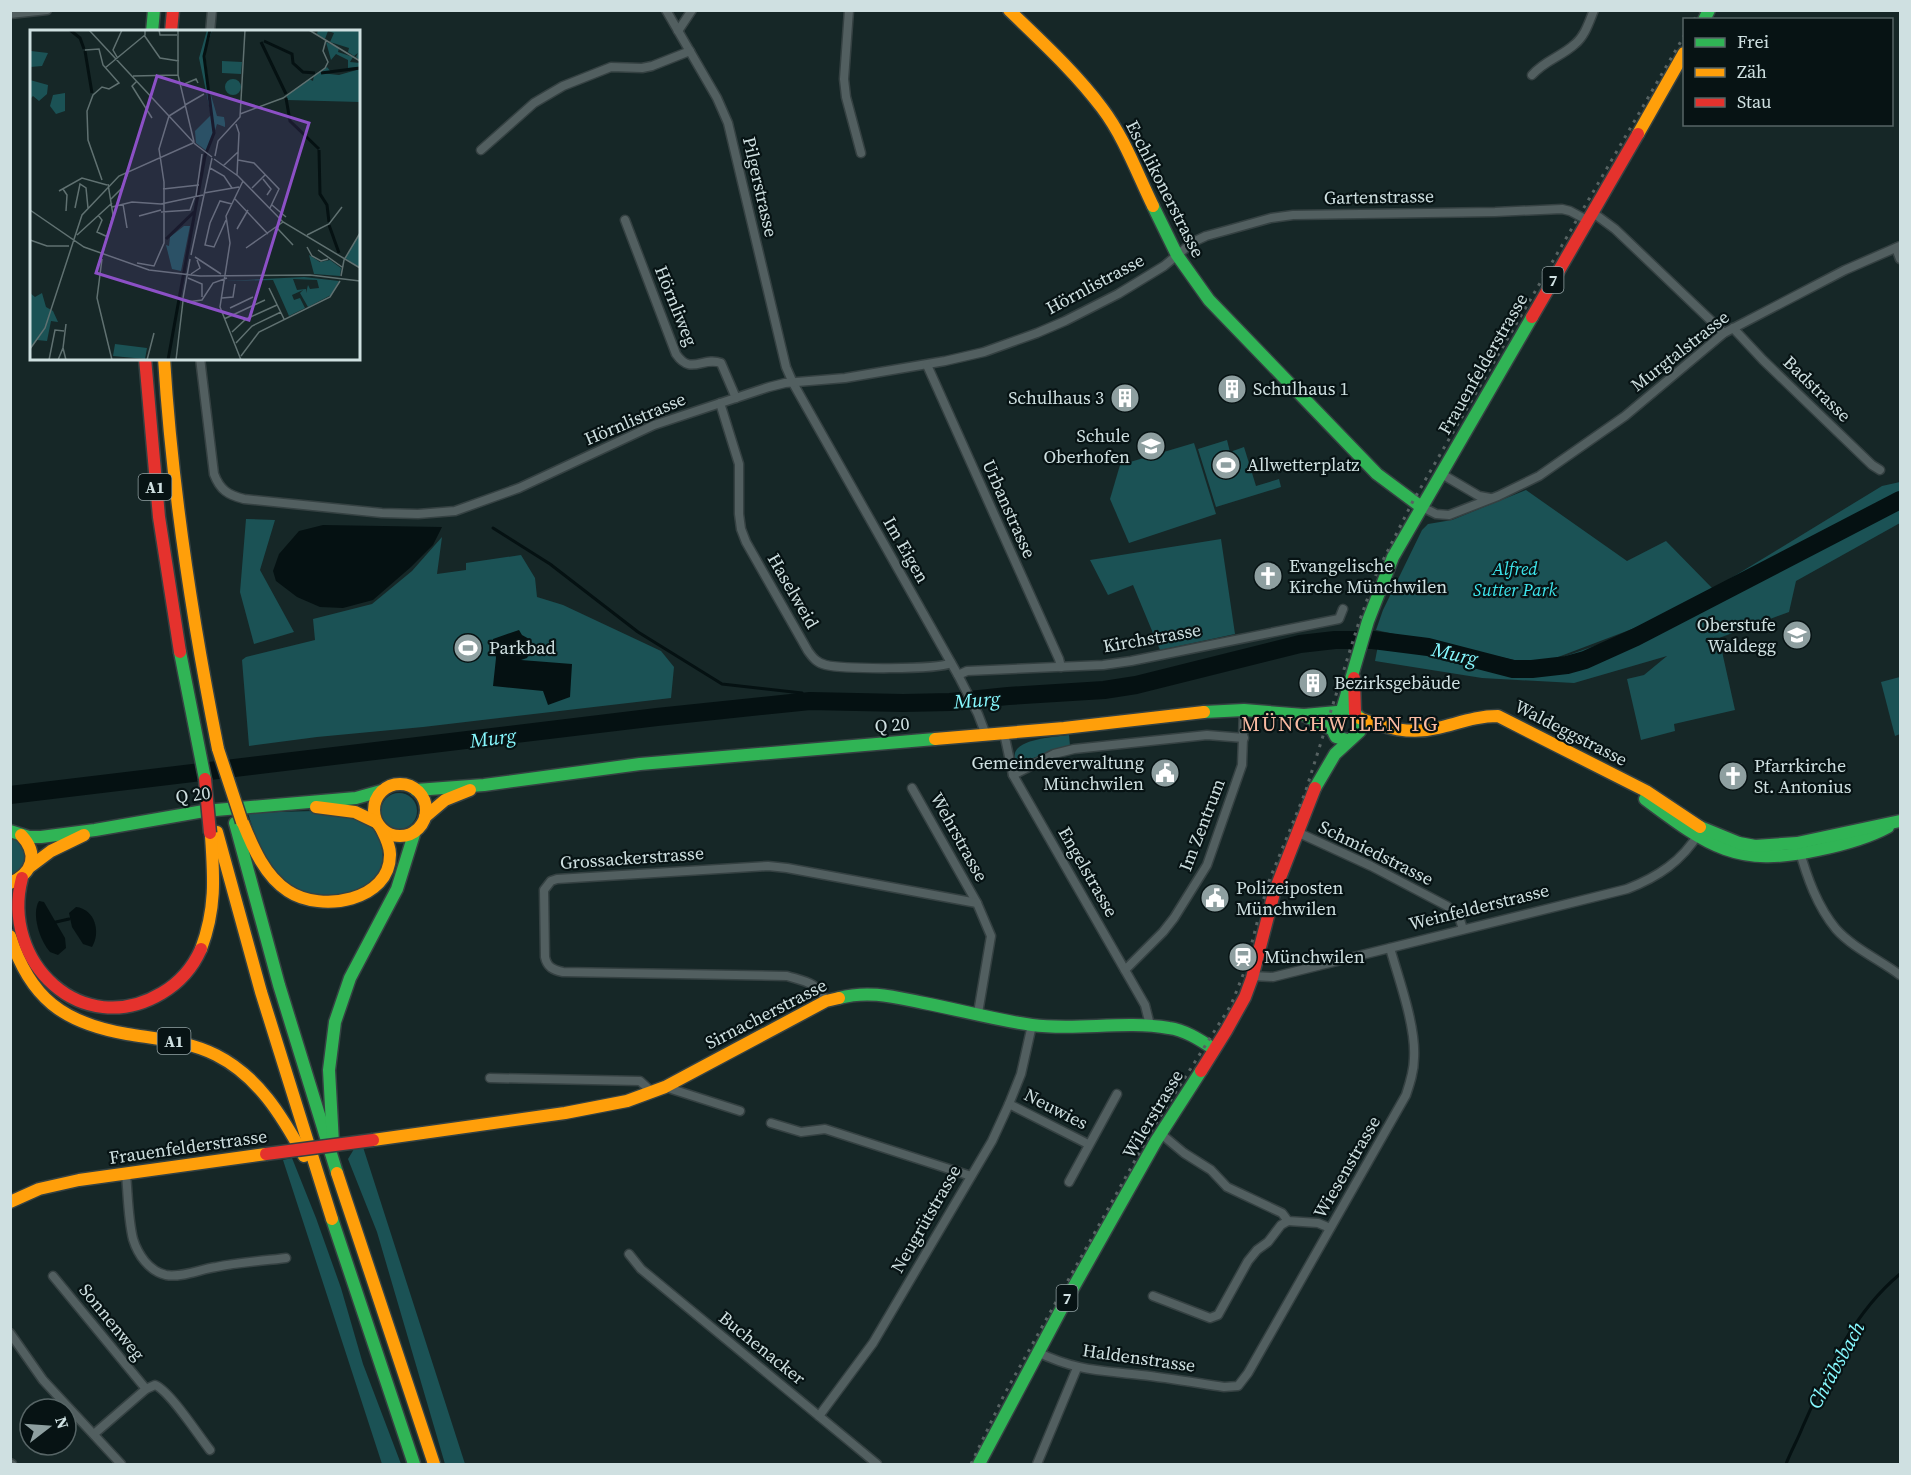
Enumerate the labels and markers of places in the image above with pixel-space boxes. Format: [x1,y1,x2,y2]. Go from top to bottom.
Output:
building icon: Schulhaus 1 [1216,373,1248,405]
place label: Schulhaus 1 [1253,376,1349,401]
building icon: Schulhaus 3 [1109,382,1141,414]
place label: Schulhaus 3 [1008,385,1104,410]
place label: Schule Oberhofen [1043,423,1130,469]
school or university icon: Schule Oberhofen [1135,430,1167,462]
sports icon: Allwetterplatz [1210,449,1242,481]
place label: Allwetterplatz [1247,452,1359,477]
place label: Evangelische Kirche Münchwilen [1289,553,1447,599]
church icon: Evangelische Kirche Münchwilen [1252,560,1284,592]
place label: Oberstufe Waldegg [1697,612,1776,658]
school or university icon: Oberstufe Waldegg [1781,619,1813,651]
sports icon: Parkbad [452,632,484,664]
place label: Parkbad [489,635,556,660]
building icon: Bezirksgebäude [1297,667,1329,699]
place label: Bezirksgebäude [1334,670,1460,695]
place label: Gemeindeverwaltung Münchwilen [971,750,1144,796]
place label: Pfarrkirche St. Antonius [1754,753,1852,799]
public building icon: Gemeindeverwaltung Münchwilen [1149,757,1181,789]
church icon: Pfarrkirche St. Antonius [1717,760,1749,792]
place label: Polizeiposten Münchwilen [1236,875,1343,921]
public building icon: Polizeiposten Münchwilen [1199,882,1231,914]
station icon: Münchwilen [1227,941,1259,973]
place label: Münchwilen [1264,944,1365,969]

